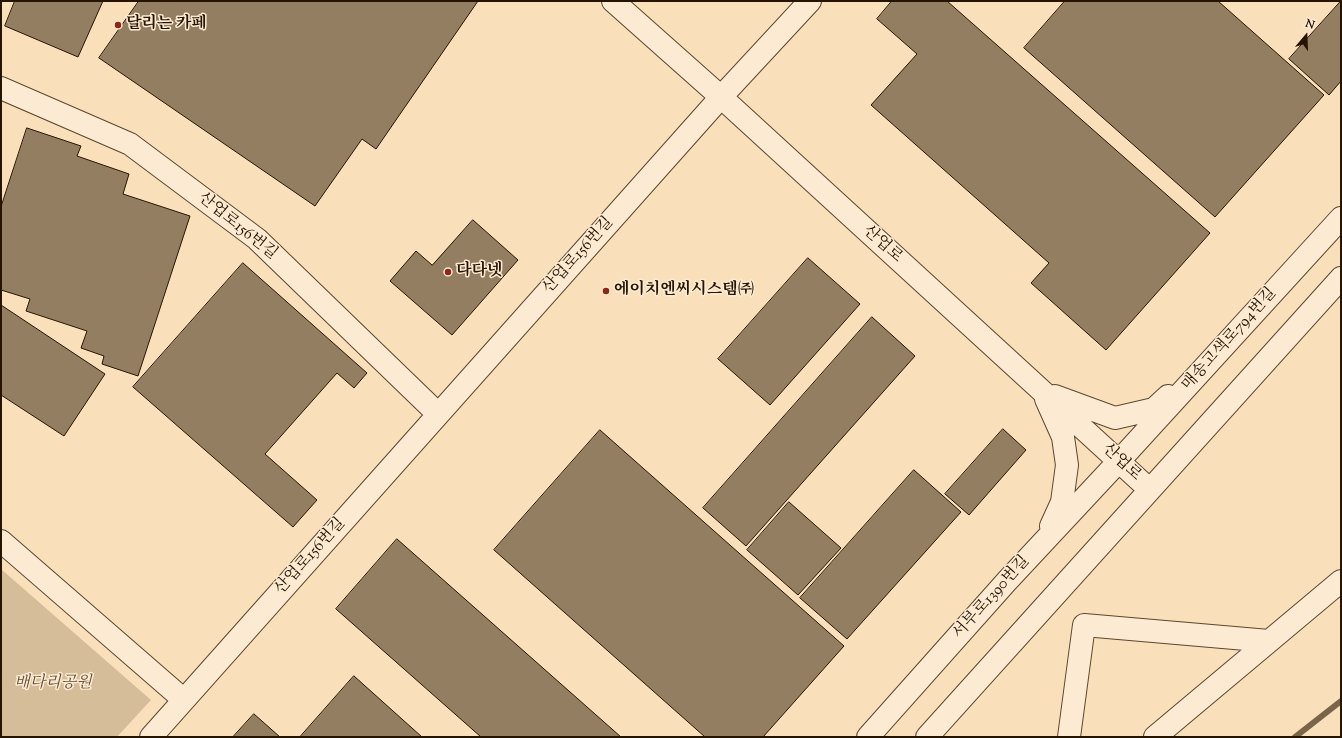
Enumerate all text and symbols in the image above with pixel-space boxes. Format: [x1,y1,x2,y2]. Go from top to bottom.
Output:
place label: 달리는 카페 [126,15,207,35]
north arrow [1286,16,1326,56]
text: N [1303,16,1317,34]
marker: 달리는 카페 [113,20,123,30]
street label: 산업로156번길 [194,189,280,265]
street label: 산업로156번길 [540,214,618,298]
street label: 산업로 [858,222,906,268]
place label: 다다넷 [456,262,502,282]
marker: 다다넷 [443,267,453,277]
place label: 에이치엔씨시스템㈜ [614,281,754,301]
street label: 매송고색로794번길 [1179,285,1281,395]
marker: 에이치엔씨시스템㈜ [601,286,611,296]
street label: 산업로 [1097,440,1145,486]
street label: 산업로156번길 [272,515,350,599]
street label: 서부로1390번길 [950,552,1034,644]
park label: 배다리공원 [14,674,92,694]

